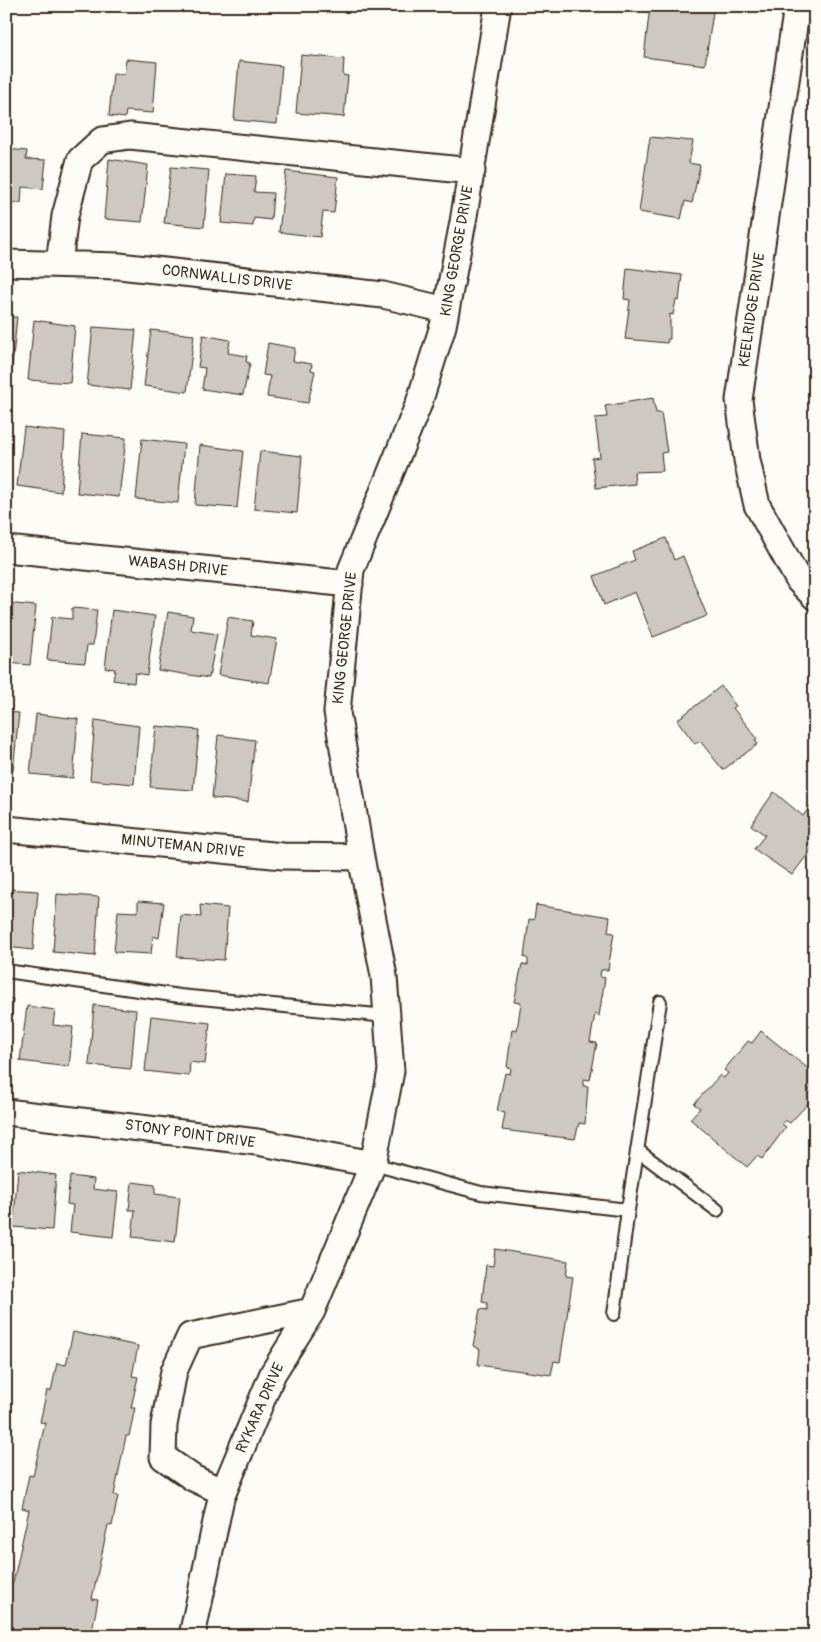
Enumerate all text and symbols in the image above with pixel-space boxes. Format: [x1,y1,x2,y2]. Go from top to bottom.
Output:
street label: KING GEORGE DRIVE [436,184,478,318]
street label: KEELRIDGE DRIVE [735,251,769,369]
street label: CORNWALLIS DRIVE [161,261,293,295]
street label: WABASH DRIVE [127,551,229,581]
street label: KING GEORGE DRIVE [329,571,361,705]
street label: MINUTEMAN DRIVE [120,830,246,862]
street label: STONY POINT DRIVE [124,1115,257,1153]
street label: RYKARA DRIVE [232,1360,288,1456]

